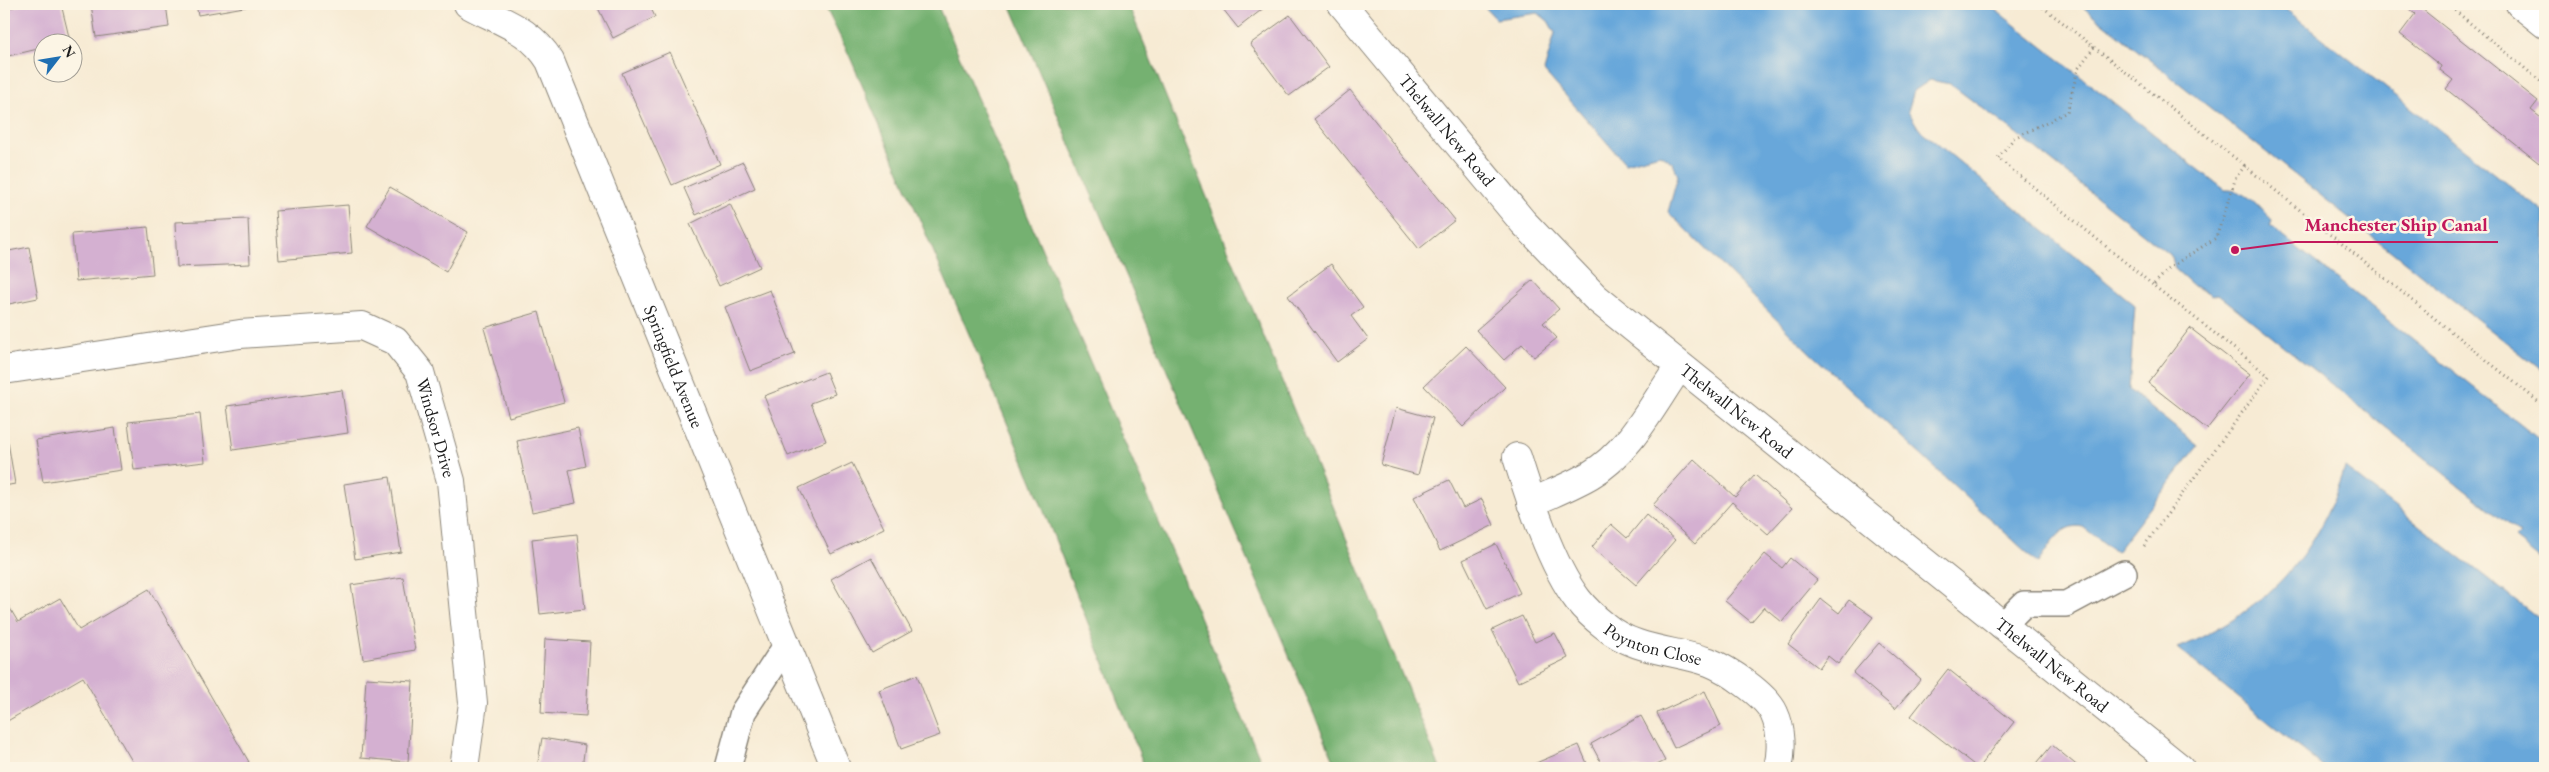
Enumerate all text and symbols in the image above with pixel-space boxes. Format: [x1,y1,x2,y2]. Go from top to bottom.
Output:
north arrow [32,32,82,82]
text: N [59,42,80,61]
street label: Thelwall New Road [1394,69,1501,191]
callout: Manchester Ship Canal [2295,208,2498,242]
text: Manchester Ship Canal [2304,212,2488,237]
street label: Springfield Avenue [639,301,709,431]
street label: Thelwall New Road [1675,358,1799,464]
street label: Windsor Drive [411,375,461,480]
street label: Thelwall New Road [1991,612,2114,718]
street label: Poynton Close [1600,617,1705,670]

